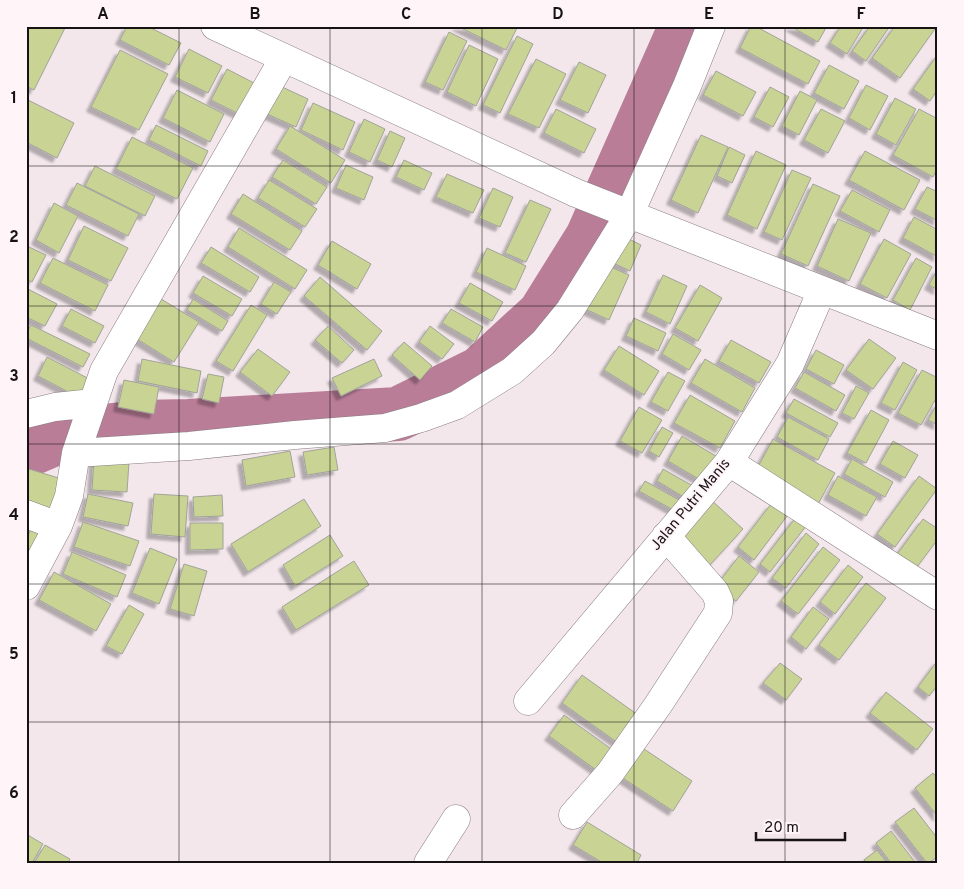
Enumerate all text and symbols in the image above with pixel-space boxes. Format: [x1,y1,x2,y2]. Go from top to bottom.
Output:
text: A [97,5,109,25]
text: B [249,5,261,25]
text: C [401,5,411,25]
text: D [552,5,564,25]
text: E [704,5,714,25]
text: F [856,5,866,25]
text: 1 [11,89,17,109]
text: 2 [9,228,19,248]
text: 3 [9,367,19,387]
street label: Jalan Putri Manis [647,455,735,555]
text: 4 [9,506,19,526]
text: 5 [9,645,19,665]
text: 6 [9,784,19,804]
scale bar [756,809,845,841]
text: 20 m [764,819,799,838]

